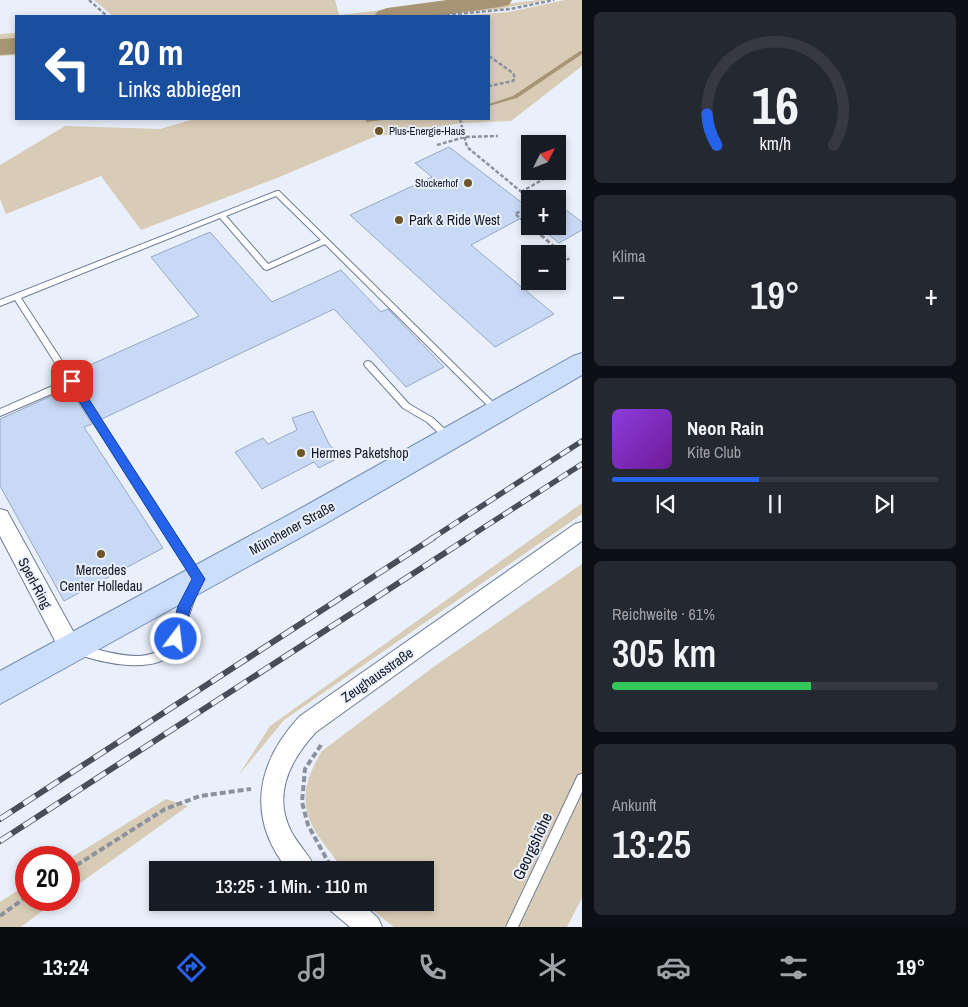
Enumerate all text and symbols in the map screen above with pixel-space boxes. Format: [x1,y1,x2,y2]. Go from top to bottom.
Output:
text: 20 m [118,29,183,76]
icon: left [35,35,100,100]
text: 16 [751,70,799,140]
text: Links abbiegen [118,74,241,104]
place label: Plus-Energie-Haus [389,124,466,138]
marker: Plus-Energie-Haus [373,125,385,137]
text: km/h [759,132,791,156]
north arrow [521,135,566,180]
map controls [521,135,566,290]
place label: Stockerhof [415,176,458,190]
marker: Stockerhof [462,177,474,189]
button: + [521,190,566,235]
place label: Park & Ride West [409,211,500,229]
marker: Park & Ride West [393,214,405,226]
button: − [521,245,566,290]
text: Klima [612,245,646,267]
text: 19° [750,270,800,321]
text: − [612,276,625,314]
text: + [925,276,938,314]
pin [51,360,93,402]
icon: arrive [58,367,86,395]
text: Neon Rain [687,415,764,441]
text: Kite Club [687,441,741,463]
place label: Hermes Paketshop [311,444,409,462]
marker: Hermes Paketshop [295,447,307,459]
icon: previous [652,490,680,518]
icon: pause [761,490,789,518]
icon: next [870,490,898,518]
street label: Münchener Straße [246,497,338,559]
marker: Mercedes Center Holledau [95,548,107,560]
street label: Sperl-Ring [14,555,56,612]
place label: Mercedes Center Holledau [60,561,142,595]
text: Reichweite · 61% [612,603,715,625]
position arrow [149,612,201,664]
text: 305 km [612,628,716,679]
street label: Zeughausstraße [338,644,416,706]
text: Ankunft [612,794,657,816]
street label: Georgshöhe [507,809,557,883]
text: 13:25 [612,819,691,870]
speed limit sign: 20 [15,846,80,911]
text: 13:25 · 1 Min. · 110 m [215,873,368,899]
icon: directions [174,950,209,985]
icon: music [295,950,330,985]
icon: phone [415,950,450,985]
icon: climate [535,950,570,985]
icon: car [656,950,691,985]
icon: filters [776,950,811,985]
text: 13:24 [43,952,89,982]
text: 19° [896,952,925,982]

